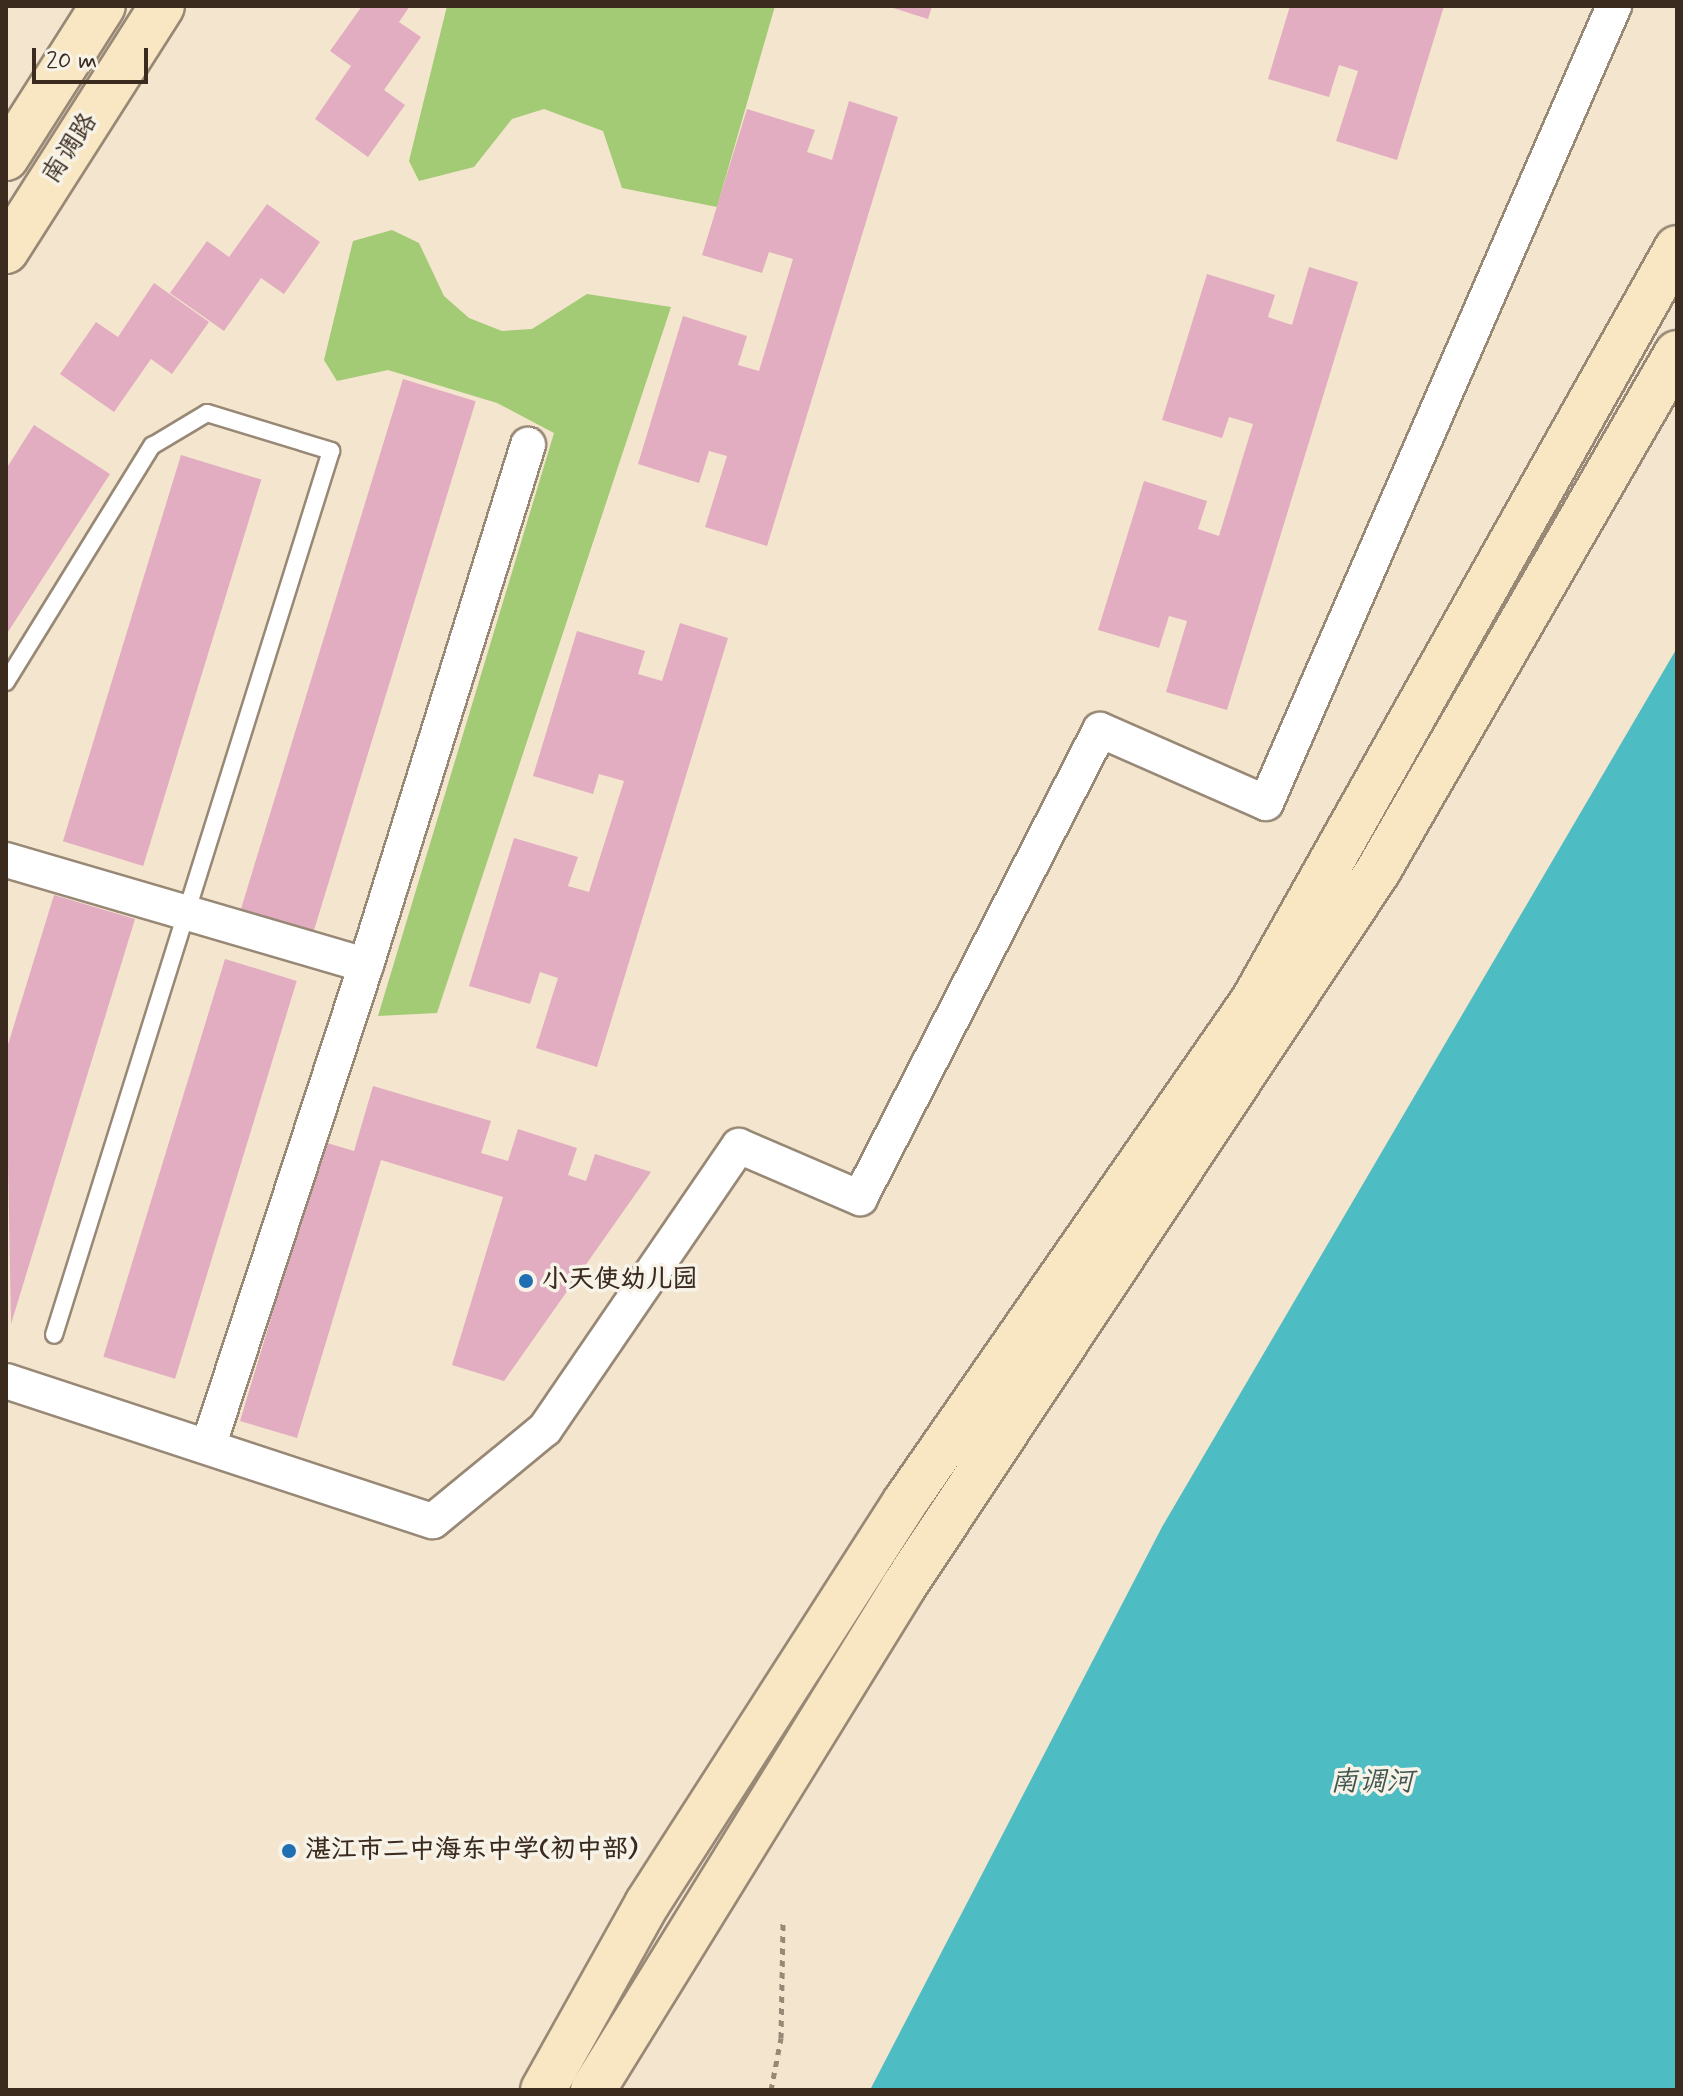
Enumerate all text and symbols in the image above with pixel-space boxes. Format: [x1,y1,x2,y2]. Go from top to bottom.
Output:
scale bar [36,32,152,82]
text: 20 m [46,46,97,77]
street label: 南调路 [37,108,105,190]
place label: 小天使幼儿园 [542,1265,698,1297]
marker: 小天使幼儿园 [517,1272,535,1290]
water label: 南调河 [1330,1766,1414,1800]
place label: 湛江市二中海东中学(初中部) [305,1835,637,1867]
marker: 湛江市二中海东中学(初中部) [280,1842,298,1860]

